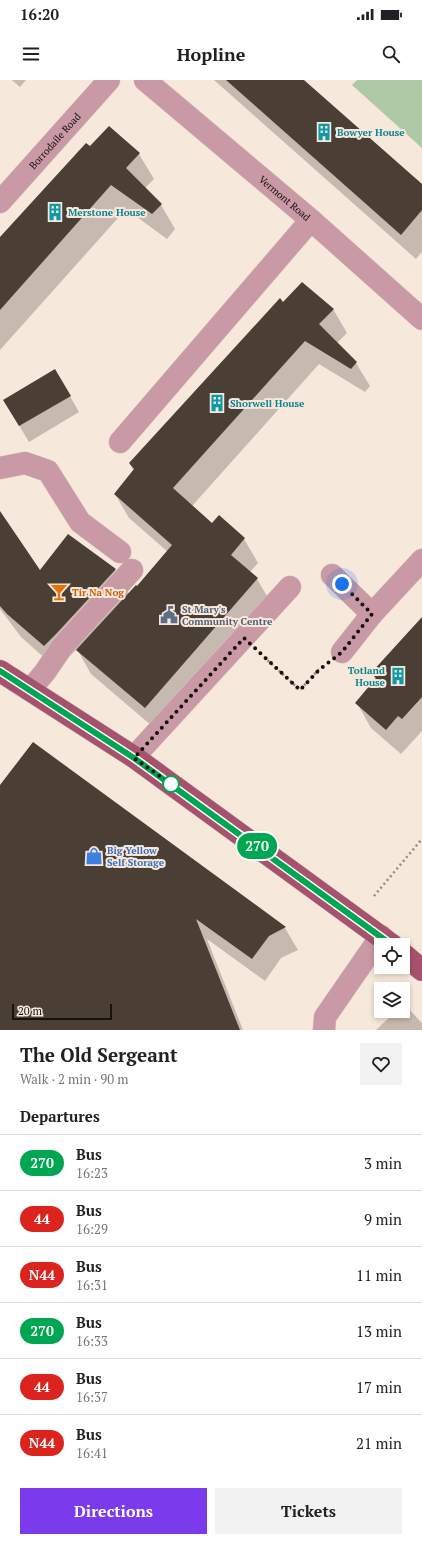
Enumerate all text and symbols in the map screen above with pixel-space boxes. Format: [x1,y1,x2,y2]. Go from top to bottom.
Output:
text: 16:20 [20,4,59,24]
text: Hopline [177,42,245,66]
icon: menu [20,43,42,65]
icon: search [380,43,402,65]
street label: Borrodaile Road [26,110,84,172]
building icon: Bowyer House [314,122,334,142]
place label: Bowyer House [337,126,405,139]
street label: Vermont Road [256,173,314,224]
building icon: Merstone House [45,202,65,222]
place label: Merstone House [68,206,146,219]
building icon: Shorwell House [207,393,227,413]
place label: Shorwell House [230,397,305,410]
your location [332,574,352,594]
bar icon: Tir Na Nog [49,582,69,602]
place label: Tir Na Nog [72,586,124,599]
place label: St Mary's Community Centre [182,603,273,628]
public building icon: St Mary's Community Centre [159,605,179,625]
place label: Totland House [348,664,386,689]
building icon: Totland House [388,666,408,686]
unlabelled marker [162,775,180,793]
line badge: 270 [234,833,280,859]
text: 270 [245,836,269,855]
place label: Big Yellow Self Storage [107,844,165,869]
shop icon: Big Yellow Self Storage [84,846,104,866]
map controls [374,938,410,1018]
button: locate [374,938,410,974]
button: layers [374,982,410,1018]
scale bar [12,1002,112,1021]
text: 20 m [18,1004,42,1018]
text: The Old Sergeant [20,1042,178,1067]
button: heart [360,1043,402,1085]
text: Walk · 2 min · 90 m [20,1070,129,1088]
text: Departures [20,1106,100,1126]
text: Bus [76,1144,102,1164]
text: 270 [30,1153,54,1172]
text: 3 min [364,1153,402,1173]
text: 16:23 [76,1164,108,1182]
text: Bus [76,1200,102,1220]
text: 44 [34,1209,50,1228]
text: 9 min [364,1209,402,1229]
text: 16:29 [76,1220,108,1238]
text: Bus [76,1256,102,1276]
text: N44 [29,1265,55,1284]
text: 11 min [356,1265,402,1285]
text: 16:31 [76,1276,108,1294]
text: Bus [76,1312,102,1332]
text: 270 [30,1321,54,1340]
text: 13 min [356,1321,402,1341]
text: 16:33 [76,1332,108,1350]
text: Bus [76,1368,102,1388]
text: 44 [34,1377,50,1396]
text: 17 min [356,1377,402,1397]
text: 16:37 [76,1388,108,1406]
text: Bus [76,1424,102,1444]
text: N44 [29,1433,55,1452]
text: 21 min [356,1433,402,1453]
text: 16:41 [76,1444,108,1462]
button: Directions [20,1488,207,1534]
button: Tickets [215,1488,402,1534]

